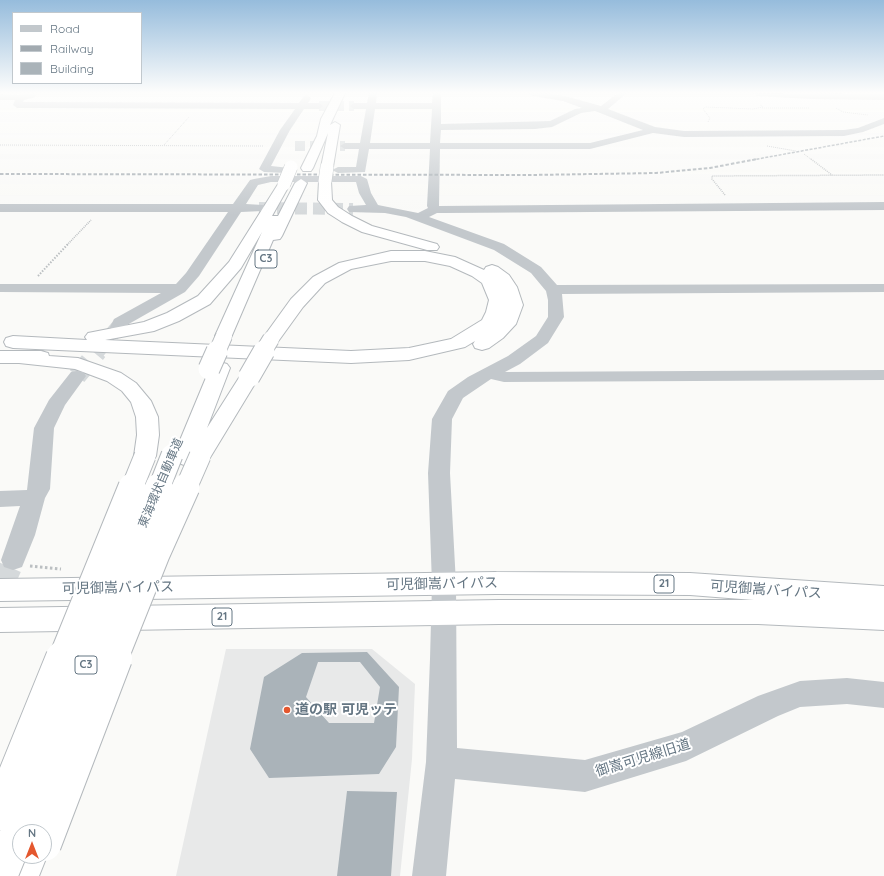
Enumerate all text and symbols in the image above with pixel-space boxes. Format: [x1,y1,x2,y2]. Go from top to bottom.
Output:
legend [12,12,142,84]
text: Road [50,21,80,36]
text: Railway [50,41,94,56]
text: Building [50,61,94,76]
road number: C3 [255,250,277,268]
street label: 東海環状自動車道 [136,436,186,530]
street label: 可児御嵩バイパス [386,575,498,593]
road number: 21 [654,575,674,593]
street label: 可児御嵩バイパス [710,578,822,602]
street label: 可児御嵩バイパス [62,579,174,597]
road number: 21 [212,608,232,626]
road number: C3 [75,656,97,674]
place label: 道の駅 可児ッテ [295,702,397,718]
marker: 道の駅 可児ッテ [282,705,292,715]
street label: 御嵩可児線旧道 [594,736,692,780]
north arrow [12,824,52,864]
text: N [28,826,36,840]

